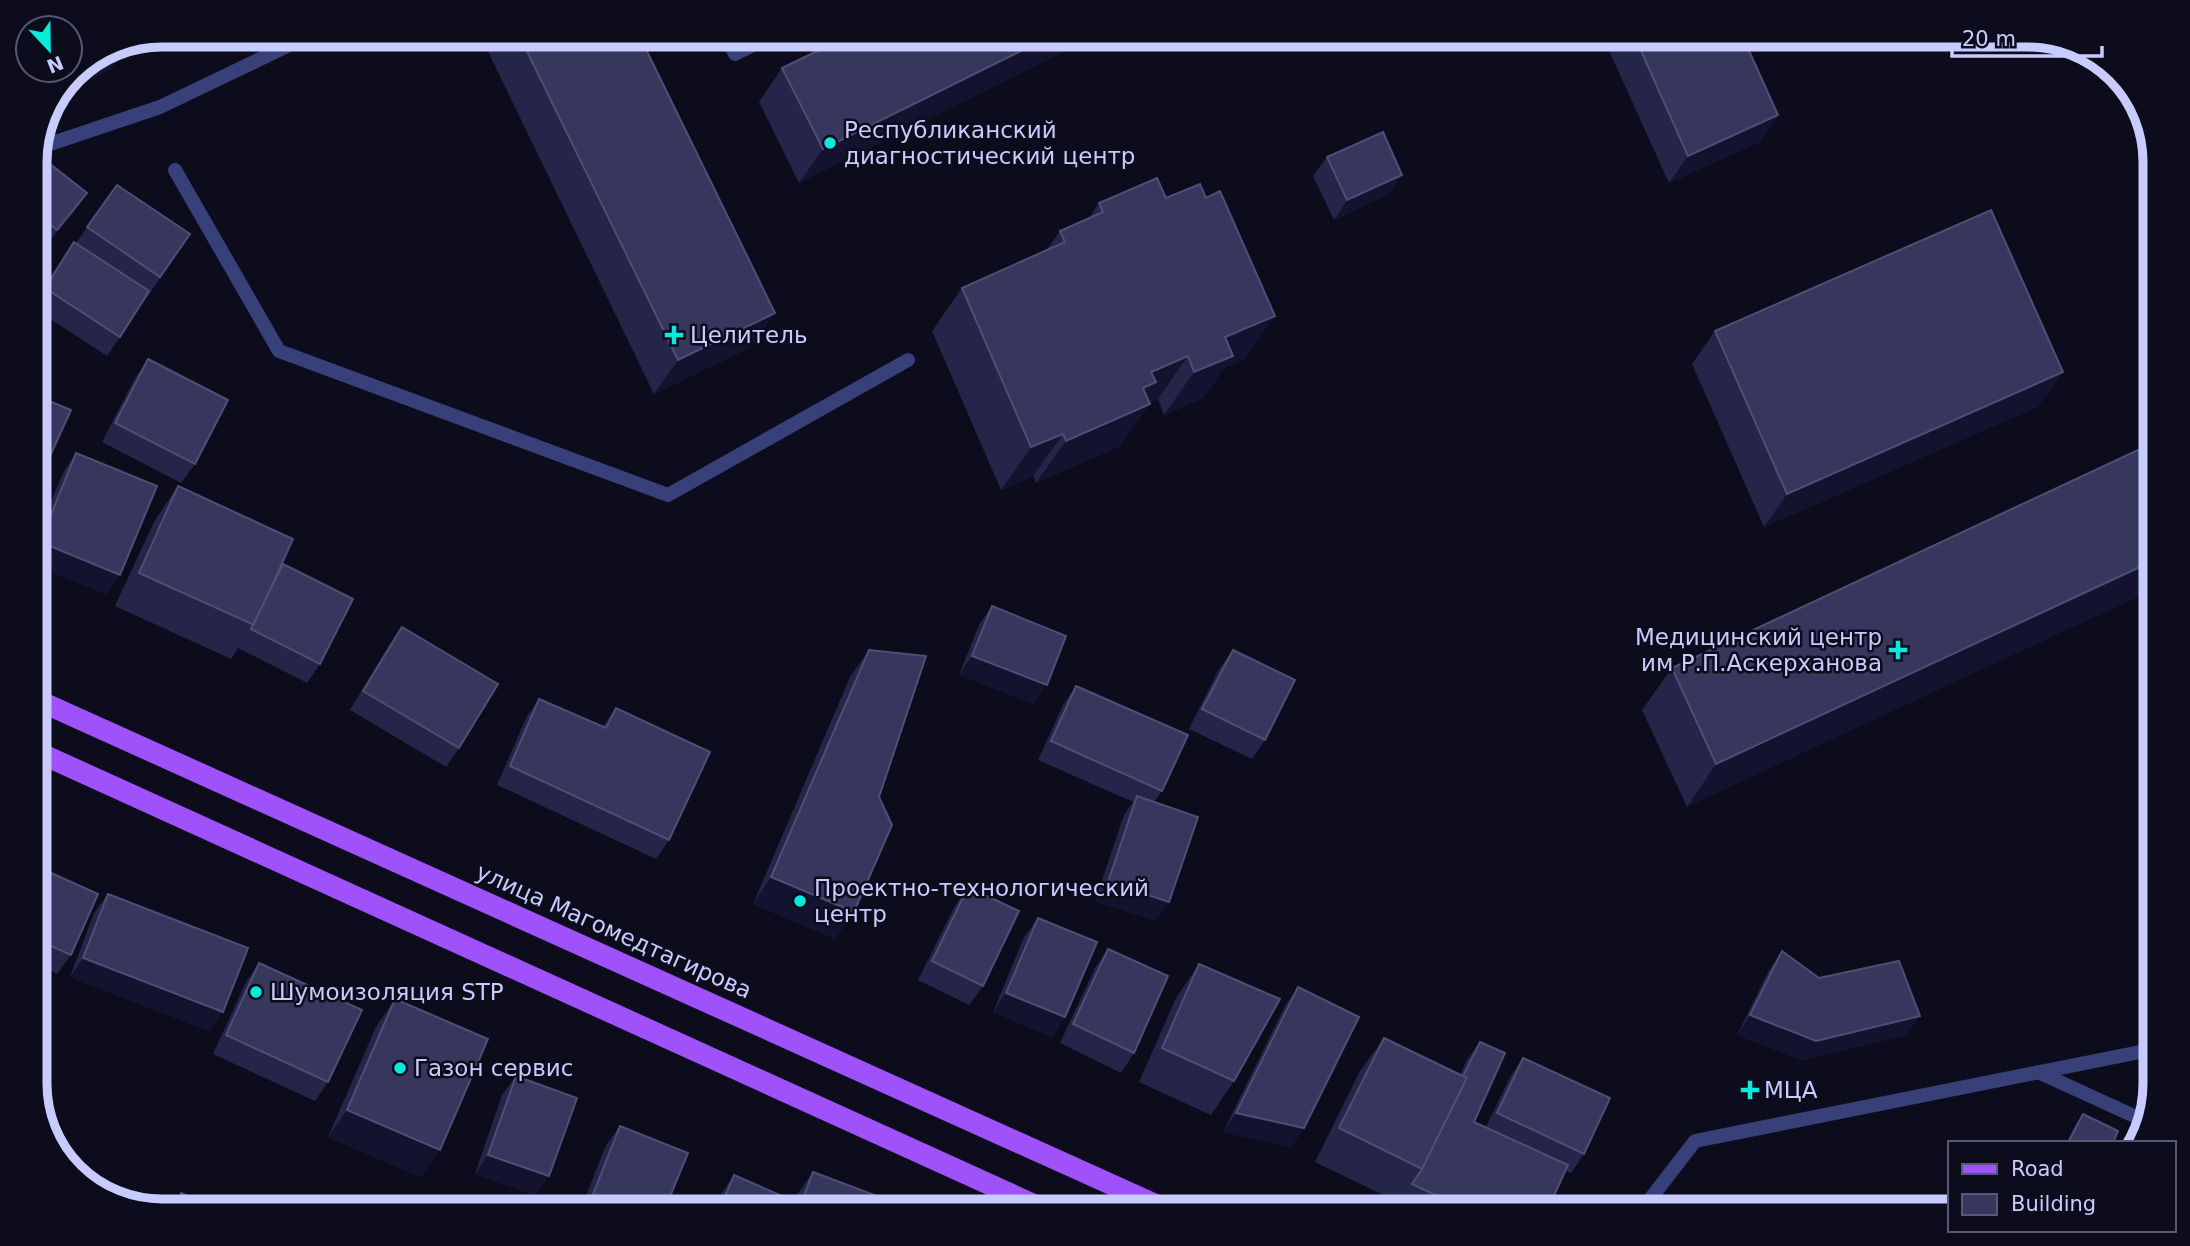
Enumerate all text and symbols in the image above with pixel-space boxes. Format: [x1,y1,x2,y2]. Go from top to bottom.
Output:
north arrow [14,14,84,84]
scale bar [1952,14,2102,58]
text: 20 m [1962,27,2016,51]
text: N [44,52,67,78]
place label: Республиканский диагностический центр [844,117,1135,169]
marker: Республиканский диагностический центр [822,135,838,151]
place label: Целитель [690,322,807,348]
marker: Целитель [664,325,684,345]
place label: Медицинский центр им Р.П.Аскерханова [1635,624,1882,676]
marker: Медицинский центр им Р.П.Аскерханова [1888,640,1908,660]
street label: улица Магомедтагирова [472,858,756,1004]
place label: Проектно-технологический центр [814,875,1149,927]
marker: Проектно-технологический центр [792,893,808,909]
place label: Шумоизоляция STP [270,979,504,1005]
marker: Шумоизоляция STP [248,984,264,1000]
place label: Газон сервис [414,1055,573,1081]
marker: Газон сервис [392,1060,408,1076]
place label: МЦА [1764,1077,1818,1103]
marker: МЦА [1742,1082,1758,1098]
legend [1948,1141,2176,1232]
text: Road [2011,1157,2064,1181]
text: Building [2011,1192,2096,1216]

